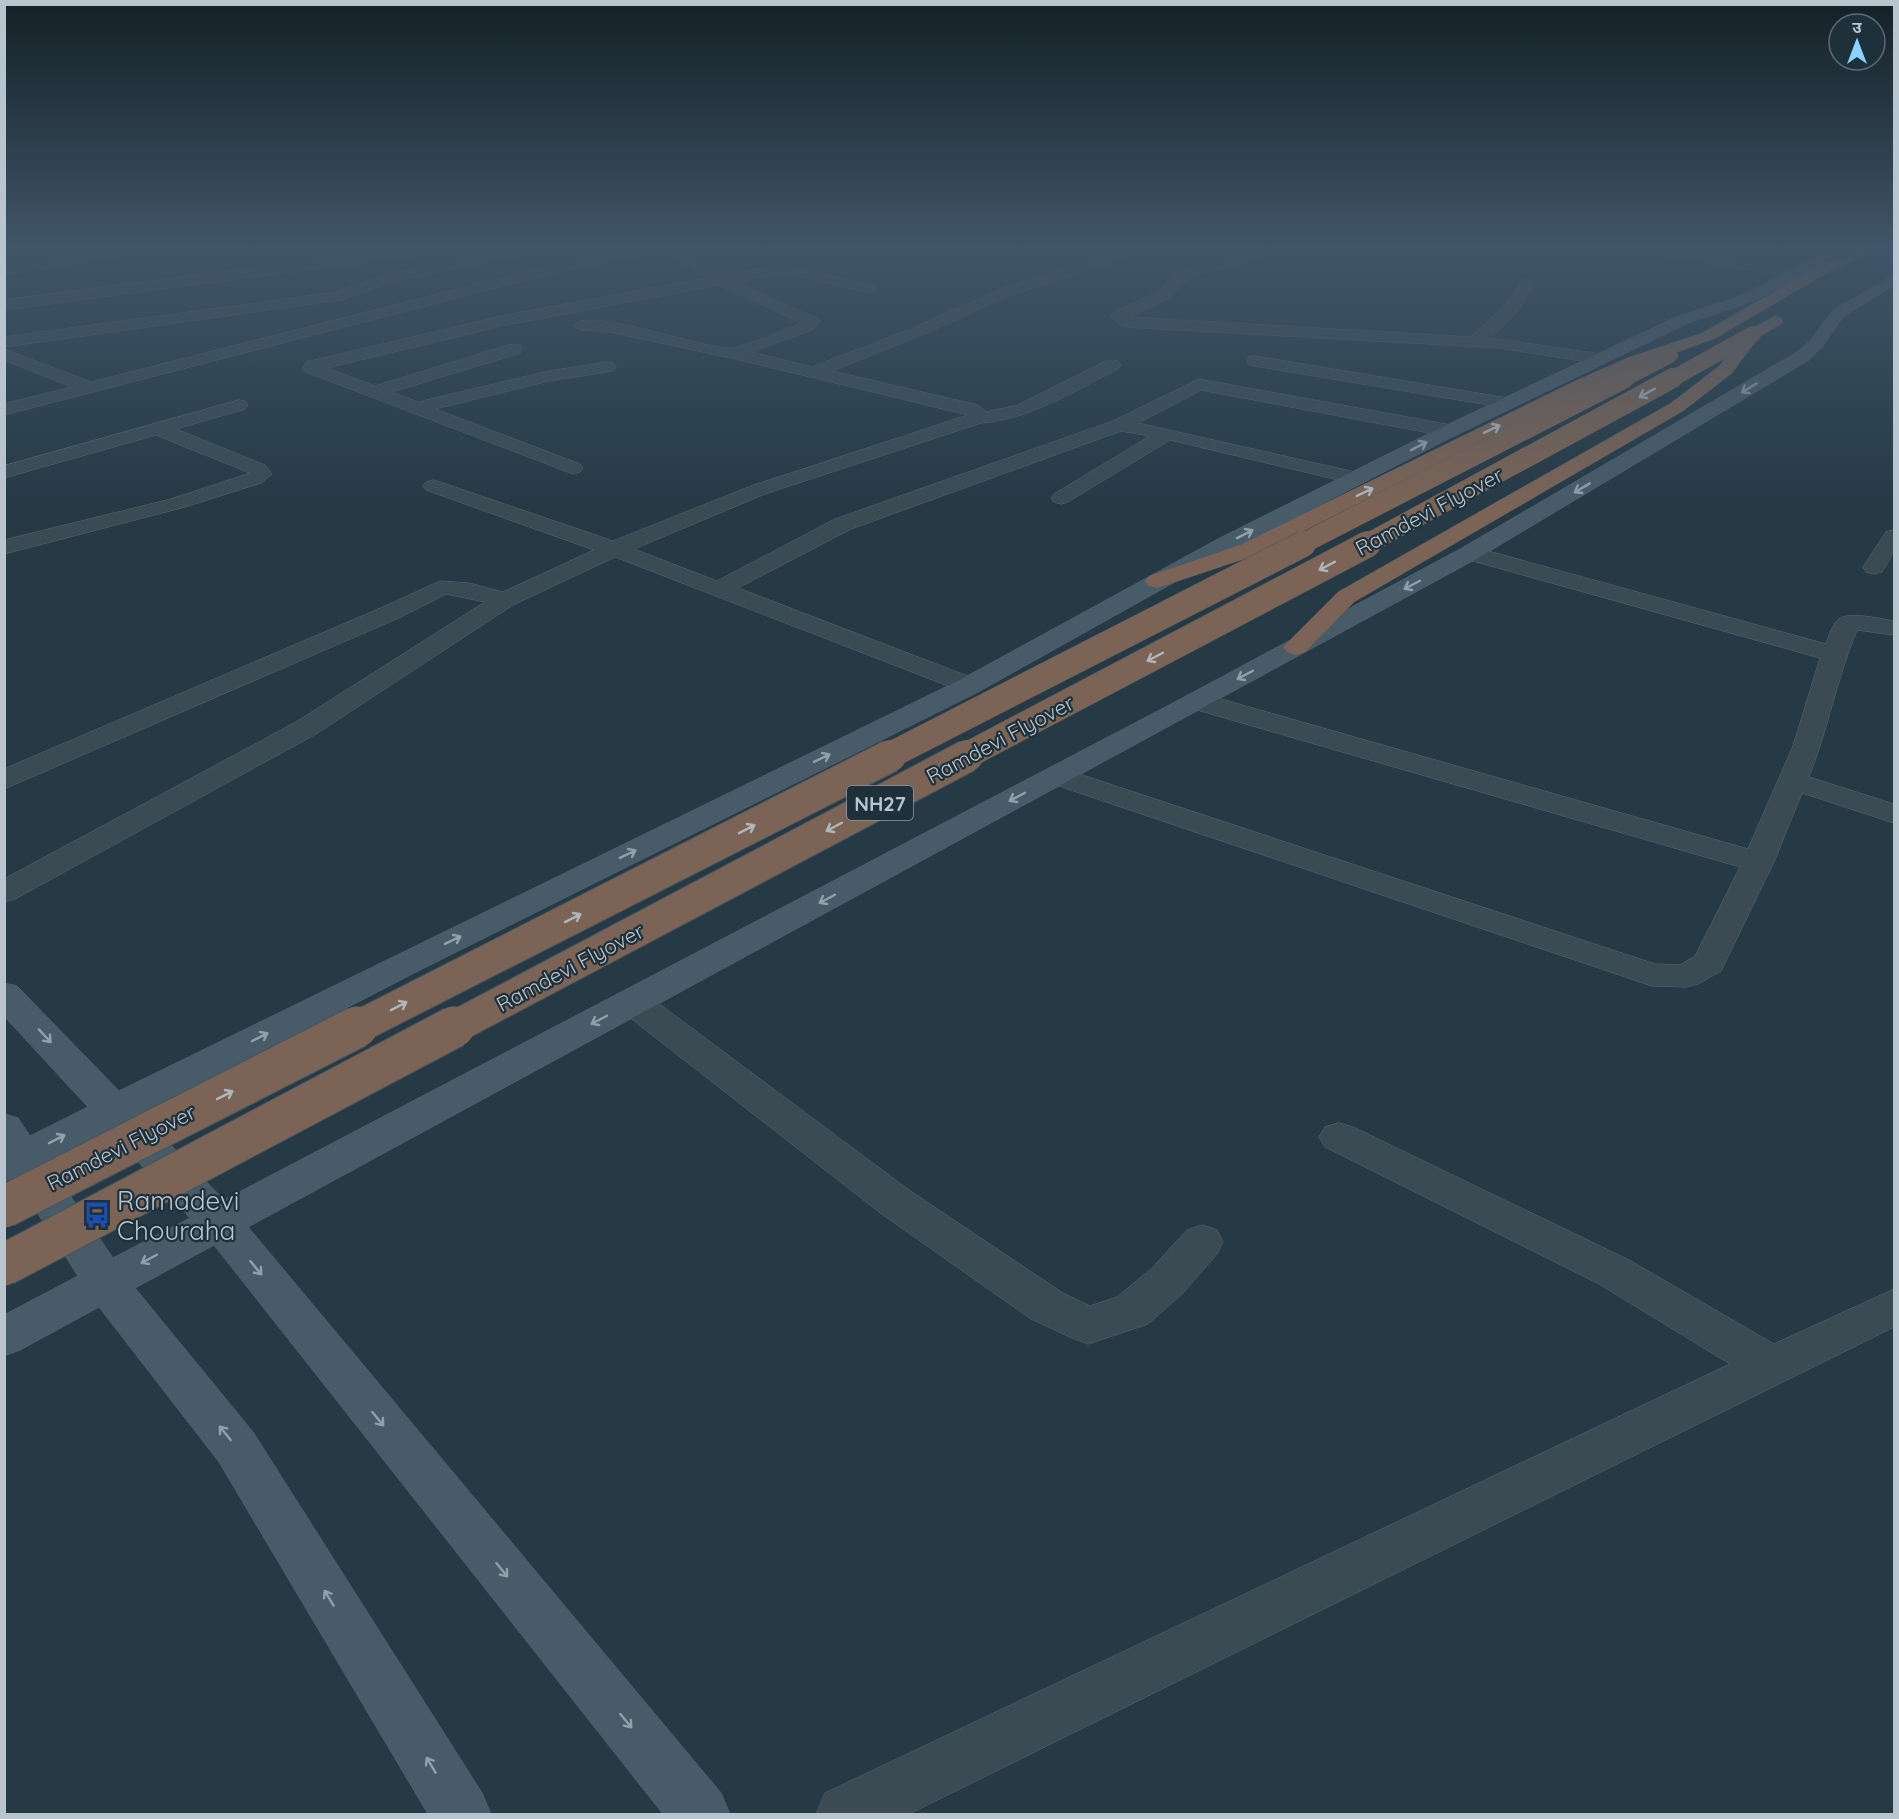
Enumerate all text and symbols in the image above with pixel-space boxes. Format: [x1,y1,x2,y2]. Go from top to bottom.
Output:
north arrow [1827,12,1887,72]
text: उ [1852,17,1862,37]
one-way arrow [1741,382,1758,394]
one-way arrow [1638,388,1656,399]
one-way arrow [1483,423,1500,435]
one-way arrow [1410,440,1428,451]
street label: Ramdevi Flyover [1351,461,1507,561]
one-way arrow [1574,482,1591,494]
one-way arrow [1355,486,1373,497]
one-way arrow [1236,528,1254,539]
one-way arrow [1319,561,1337,572]
one-way arrow [1404,580,1422,591]
one-way arrow [1147,651,1164,663]
one-way arrow [1237,669,1254,681]
street label: Ramdevi Flyover [922,689,1078,789]
one-way arrow [813,752,830,764]
road number: NH27 [847,786,913,820]
one-way arrow [1009,792,1027,803]
one-way arrow [826,822,844,833]
one-way arrow [737,823,755,835]
one-way arrow [619,847,637,859]
one-way arrow [819,893,836,905]
one-way arrow [563,912,581,923]
street label: Ramdevi Flyover [492,917,648,1017]
one-way arrow [444,933,462,945]
one-way arrow [390,1000,407,1012]
one-way arrow [591,1014,608,1026]
one-way arrow [37,1029,52,1044]
one-way arrow [251,1030,269,1042]
one-way arrow [216,1088,234,1100]
street label: Ramdevi Flyover [42,1098,200,1196]
one-way arrow [47,1133,65,1144]
place label: Ramadevi Chouraha [117,1184,239,1247]
bus stop icon: Ramadevi Chouraha [82,1200,112,1230]
one-way arrow [141,1253,158,1265]
one-way arrow [249,1259,262,1275]
one-way arrow [372,1411,385,1427]
one-way arrow [219,1425,232,1441]
one-way arrow [496,1562,509,1578]
one-way arrow [322,1590,334,1607]
one-way arrow [619,1713,632,1729]
one-way arrow [424,1757,436,1774]

